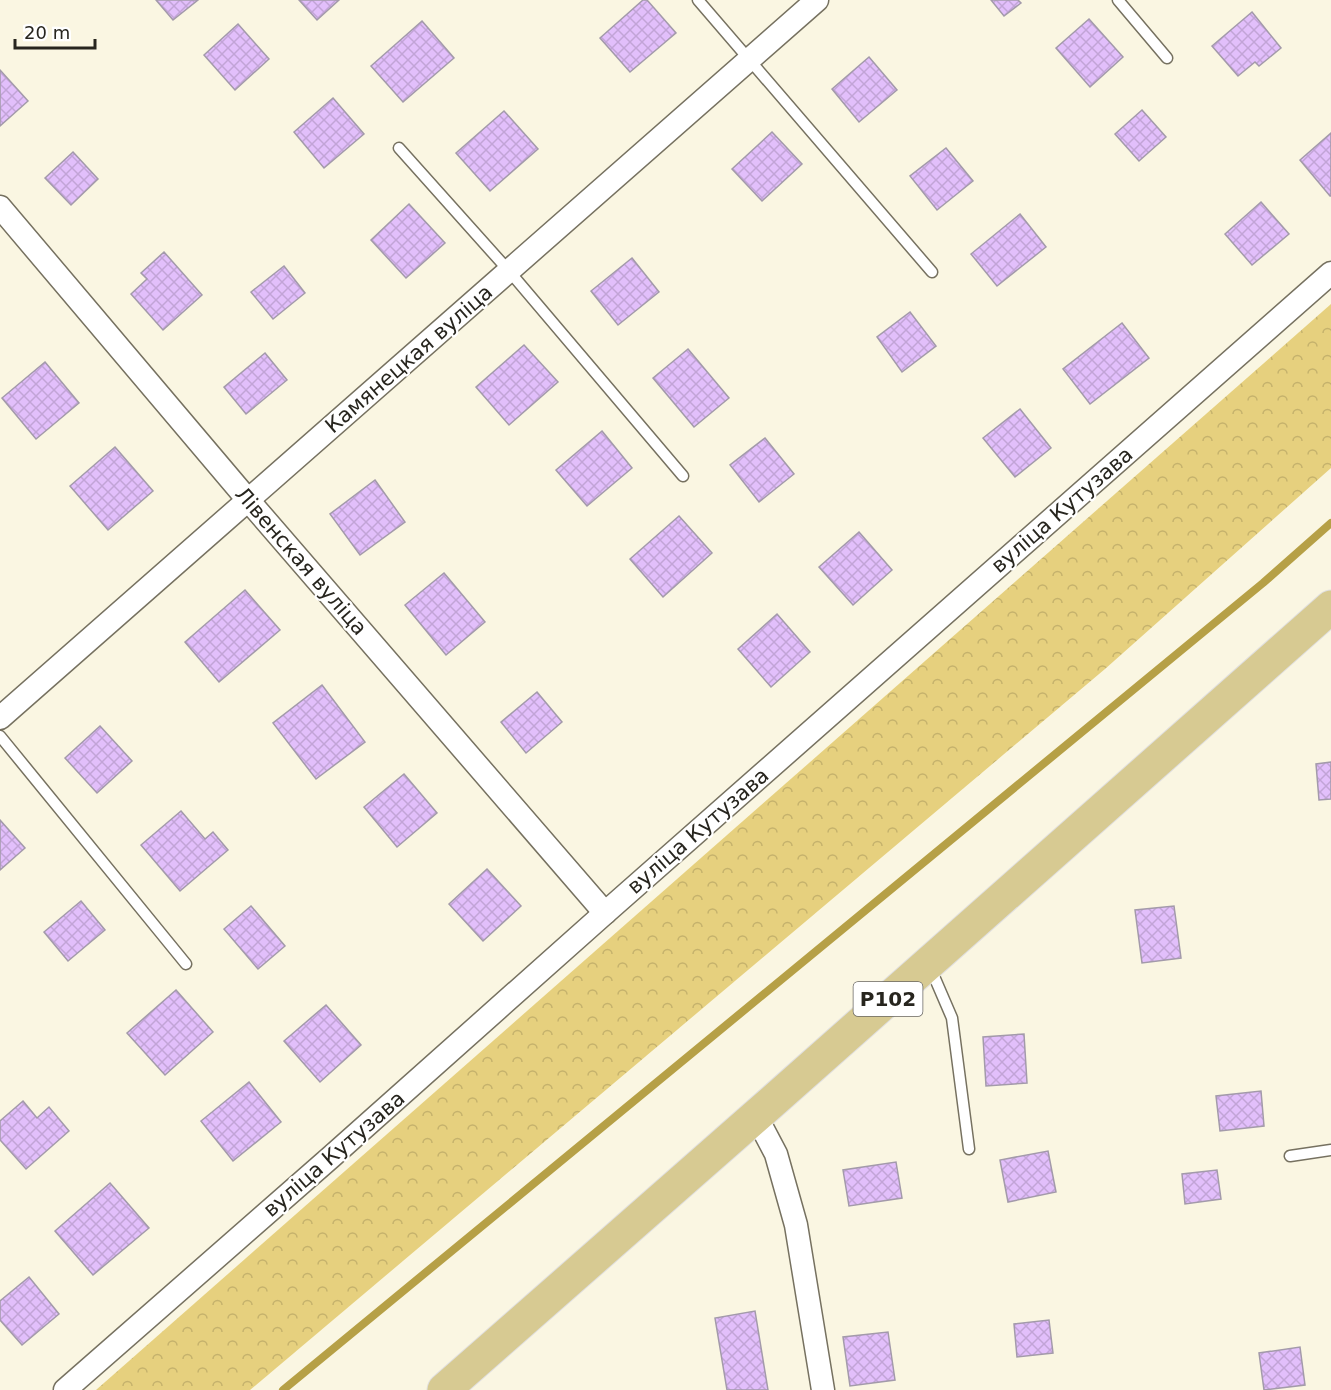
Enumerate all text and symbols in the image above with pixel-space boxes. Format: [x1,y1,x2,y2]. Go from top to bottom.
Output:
scale bar [15,12,94,50]
text: 20 m [24,22,70,43]
street label: Камянецкая вуліца [321,280,497,438]
street label: вуліца Кутузава [987,442,1137,578]
street label: Лівенская вуліца [230,482,372,640]
street label: вуліца Кутузава [623,763,773,899]
road number: Р102 [854,982,922,1016]
street label: вуліца Кутузава [259,1086,409,1222]

